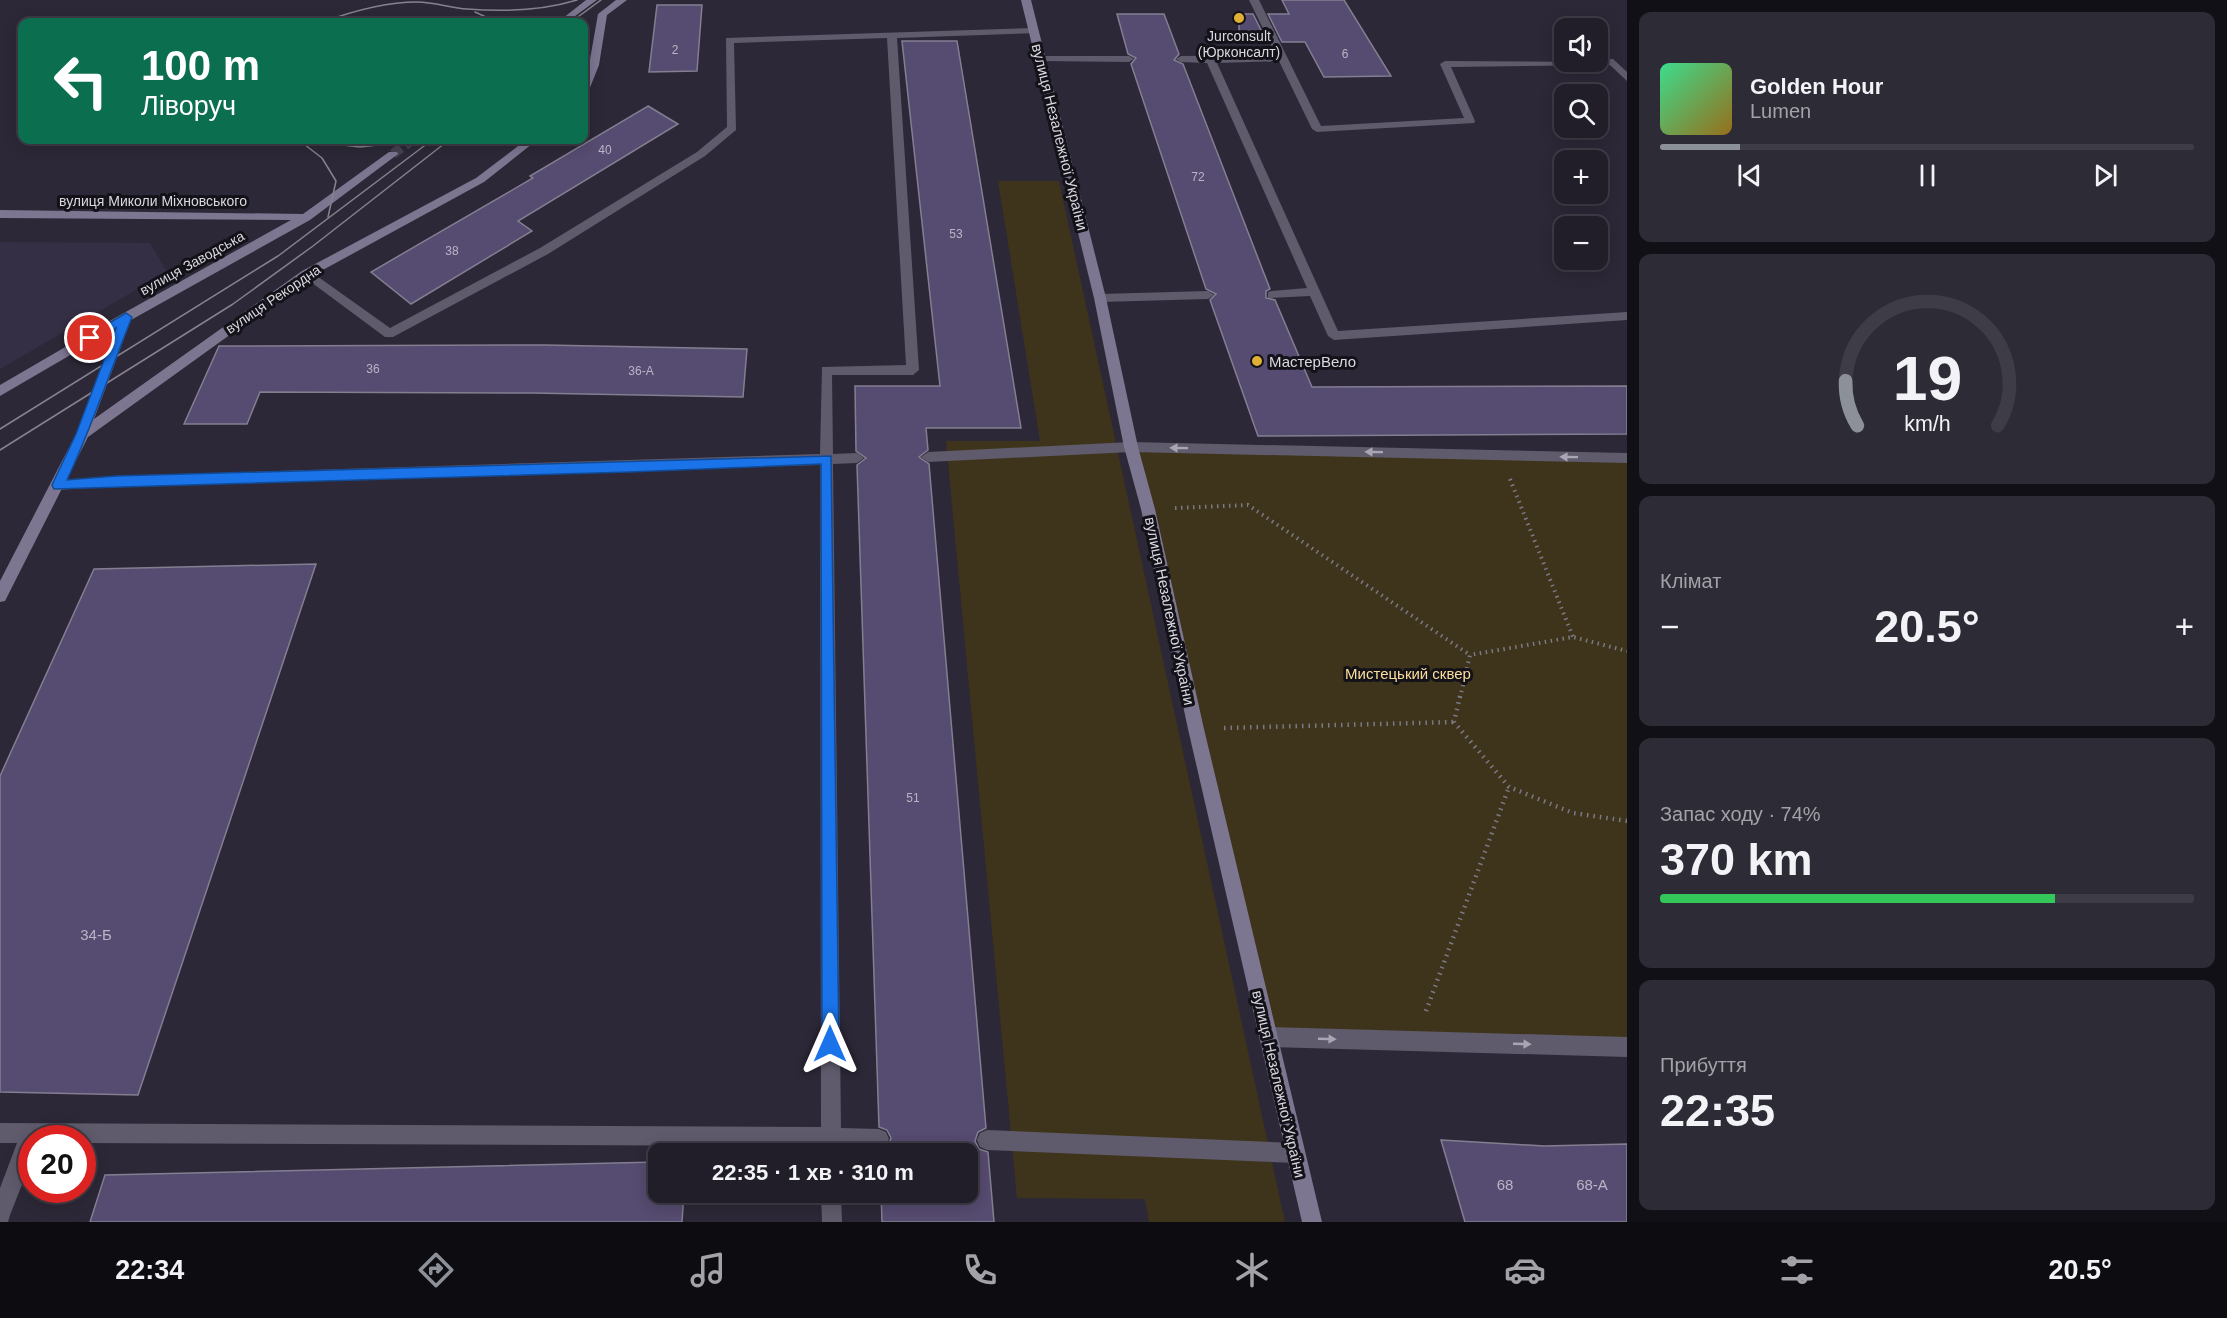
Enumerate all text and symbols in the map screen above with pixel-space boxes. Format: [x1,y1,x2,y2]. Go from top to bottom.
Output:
marker: Jurconsult (Юрконсалт) [1232,11,1246,25]
map controls [1554,18,1608,270]
button: sound [1554,18,1608,72]
place label: Jurconsult (Юрконсалт) [1198,28,1280,60]
icon: left [42,42,120,120]
text: 100 m [141,42,260,89]
street label: вулиця Незалежної України [1029,42,1091,232]
house number: 2 [672,43,679,57]
house number: 6 [1342,47,1349,61]
text: Golden Hour [1750,74,1883,99]
button: search [1554,84,1608,138]
text: Ліворуч [141,91,236,121]
text: Lumen [1750,100,1811,122]
house number: 40 [598,143,612,157]
button: + [1554,150,1608,204]
icon: previous [1733,159,1766,192]
icon: pause [1911,159,1944,192]
icon: next [2089,159,2122,192]
house number: 72 [1191,170,1205,184]
street label: вулиця Миколи Міхновського [59,193,247,209]
button: − [1554,216,1608,270]
house number: 53 [949,227,963,241]
street label: вулиця Заводська [137,228,247,298]
house number: 38 [445,244,459,258]
street label: вулиця Рекордна [223,261,324,337]
pin [64,312,115,363]
icon: arrive [73,321,106,354]
text: 19 [1892,344,1962,413]
place label: МастерВело [1269,353,1356,370]
marker: МастерВело [1250,354,1264,368]
house number: 36 [366,362,380,376]
house number: 36-А [628,364,654,378]
text: km/h [1904,412,1950,436]
one-way arrow [1169,443,1188,453]
one-way arrow [1364,447,1383,457]
one-way arrow [1559,452,1578,461]
street label: вулиця Незалежної України [1142,515,1198,707]
text: Клімат [1660,570,1721,592]
text: 20.5° [1874,601,1980,652]
text: − [1660,608,1679,645]
text: + [2175,608,2194,645]
park label: Мистецький сквер [1345,665,1471,682]
house number: 51 [906,791,920,805]
text: Запас ходу · 74% [1660,803,1821,825]
text: 370 km [1660,834,1813,885]
house number: 34-Б [80,926,112,943]
street label: вулиця Незалежної України [1249,989,1309,1179]
position arrow [798,1012,862,1076]
one-way arrow [1317,1034,1336,1044]
one-way arrow [1512,1040,1531,1049]
text: Прибуття [1660,1054,1747,1076]
text: 22:35 [1660,1085,1775,1136]
speed limit sign: 20 [18,1125,96,1203]
text: 22:35 · 1 хв · 310 m [712,1160,914,1185]
house number: 68 [1497,1176,1513,1193]
house number: 68-А [1576,1176,1608,1193]
icon: directions [415,1249,457,1291]
icon: music [687,1249,729,1291]
icon: phone [959,1249,1001,1291]
icon: climate [1231,1249,1273,1291]
icon: car [1504,1249,1546,1291]
icon: filters [1776,1249,1818,1291]
text: 22:34 [115,1255,184,1285]
text: 20.5° [2048,1255,2112,1285]

